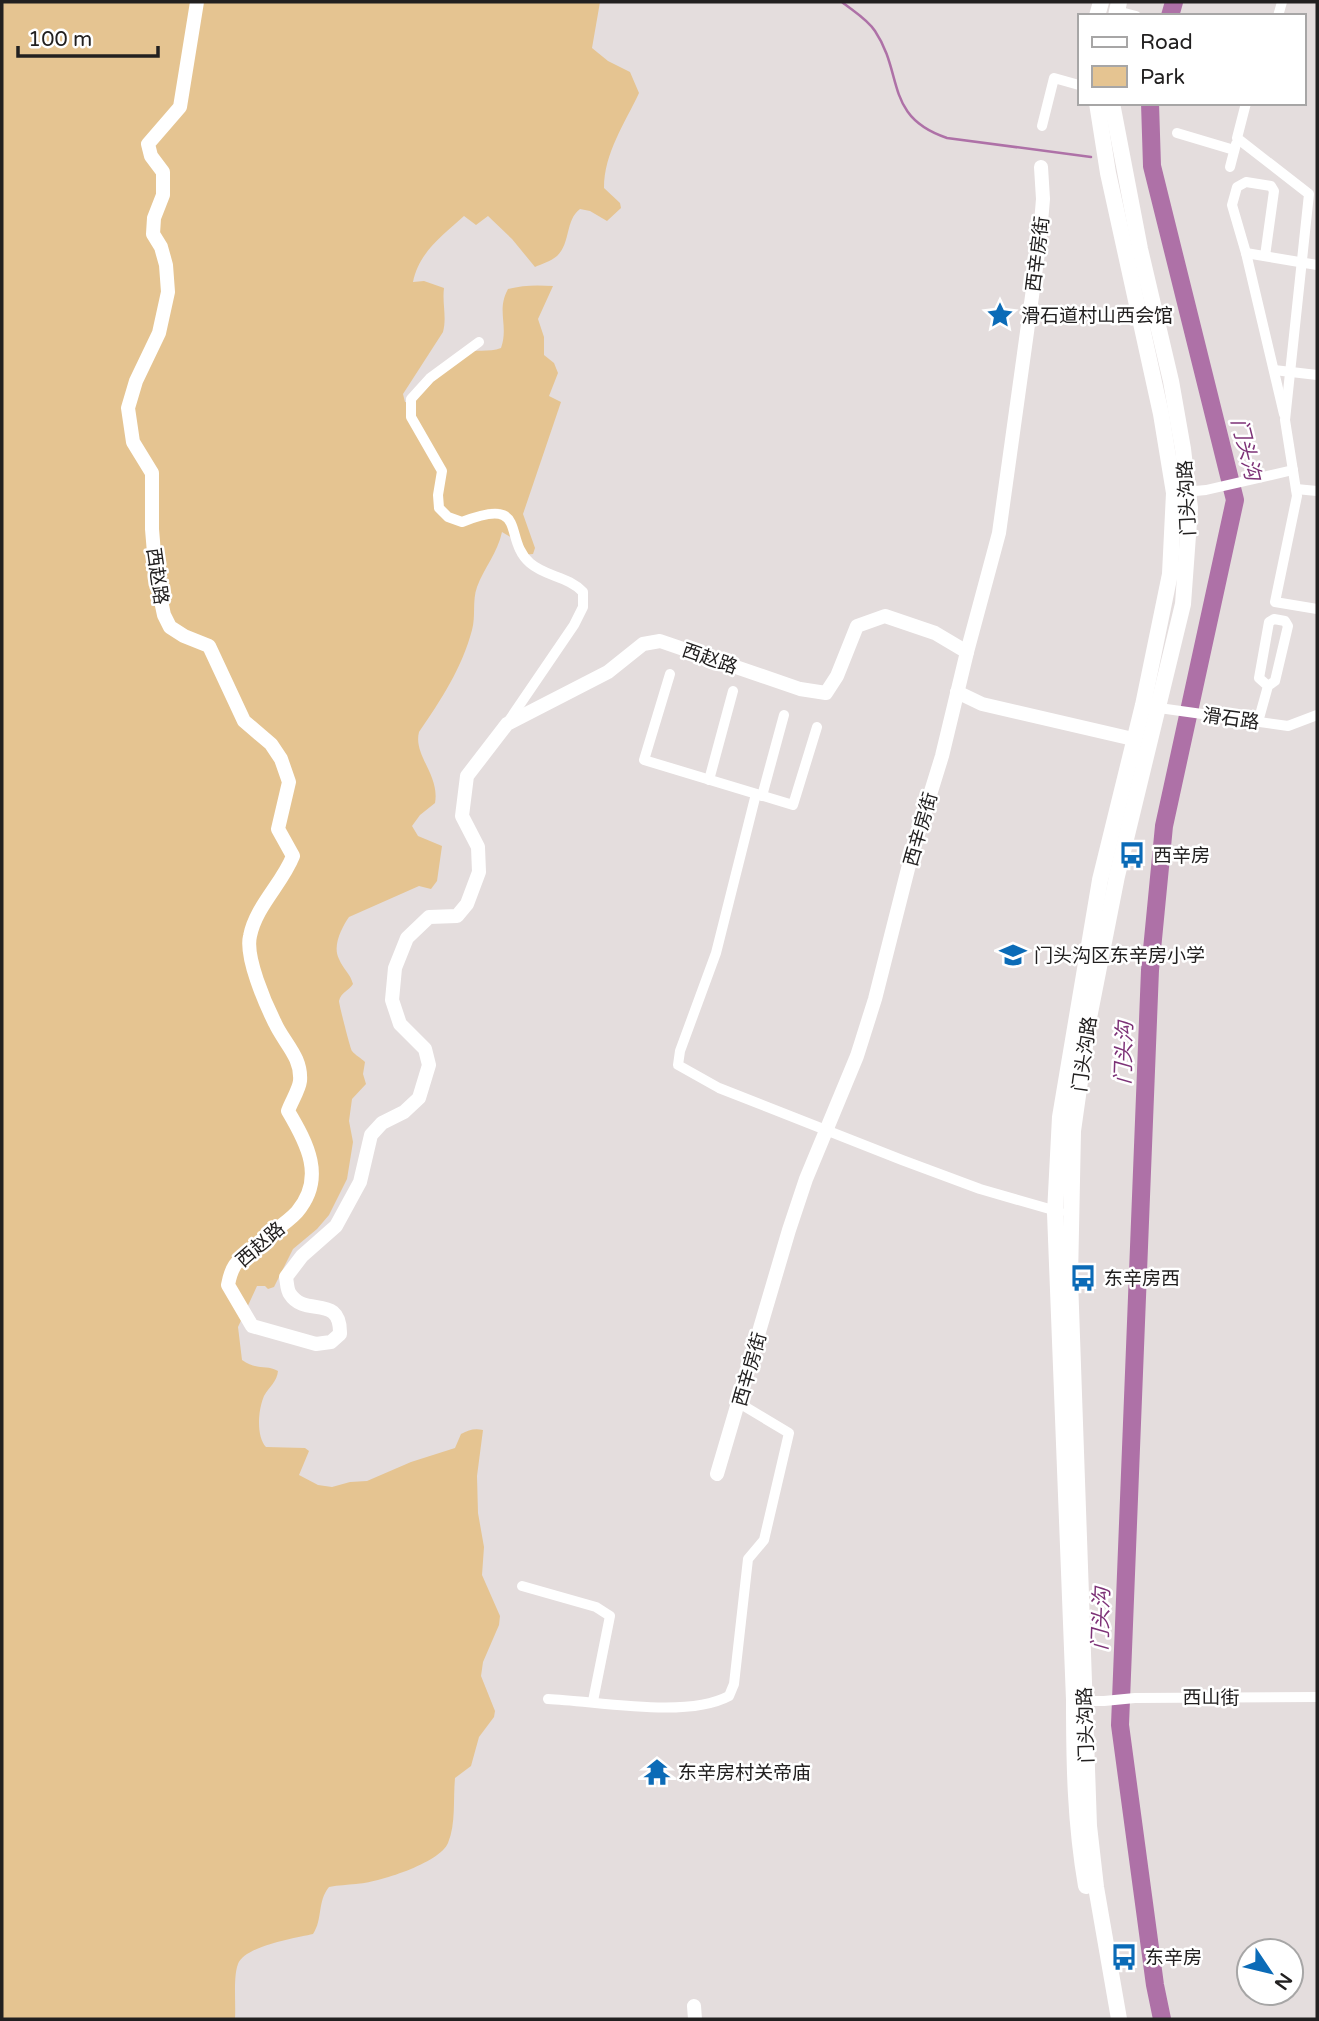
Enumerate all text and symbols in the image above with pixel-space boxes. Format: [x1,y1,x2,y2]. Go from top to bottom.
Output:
scale bar [18,14,158,58]
legend [1078,14,1305,105]
text: 100 m [28,27,92,52]
text: Road [1140,30,1193,55]
text: Park [1140,65,1185,90]
street label: 西辛房街 [1022,215,1054,293]
place icon: 滑石道村山西会馆 [985,300,1015,330]
place label: 滑石道村山西会馆 [1021,305,1173,327]
water label: 门头沟 [1226,416,1266,485]
street label: 门头沟路 [1174,459,1200,536]
street label: 西赵路 [142,546,172,606]
street label: 西赵路 [679,639,740,679]
street label: 滑石路 [1201,704,1261,734]
street label: 西辛房街 [900,790,942,869]
bus stop icon: 西辛房 [1117,840,1147,870]
place label: 西辛房 [1153,845,1210,867]
school or university icon: 门头沟区东辛房小学 [998,940,1028,970]
place label: 门头沟区东辛房小学 [1034,945,1205,967]
street label: 门头沟路 [1069,1015,1101,1093]
water label: 门头沟 [1111,1019,1138,1085]
street label: 西赵路 [232,1218,289,1272]
bus stop icon: 东辛房西 [1068,1263,1098,1293]
place label: 东辛房西 [1104,1268,1180,1290]
street label: 西辛房街 [729,1330,771,1409]
water label: 门头沟 [1088,1585,1115,1651]
street label: 门头沟路 [1074,1687,1098,1763]
street label: 西山街 [1182,1687,1240,1709]
temple icon: 东辛房村关帝庙 [642,1757,672,1787]
place label: 东辛房村关帝庙 [678,1762,811,1784]
north arrow [1235,1937,1305,2007]
bus stop icon: 东辛房 [1109,1942,1139,1972]
place label: 东辛房 [1145,1947,1202,1969]
text: N [1270,1969,1296,1994]

